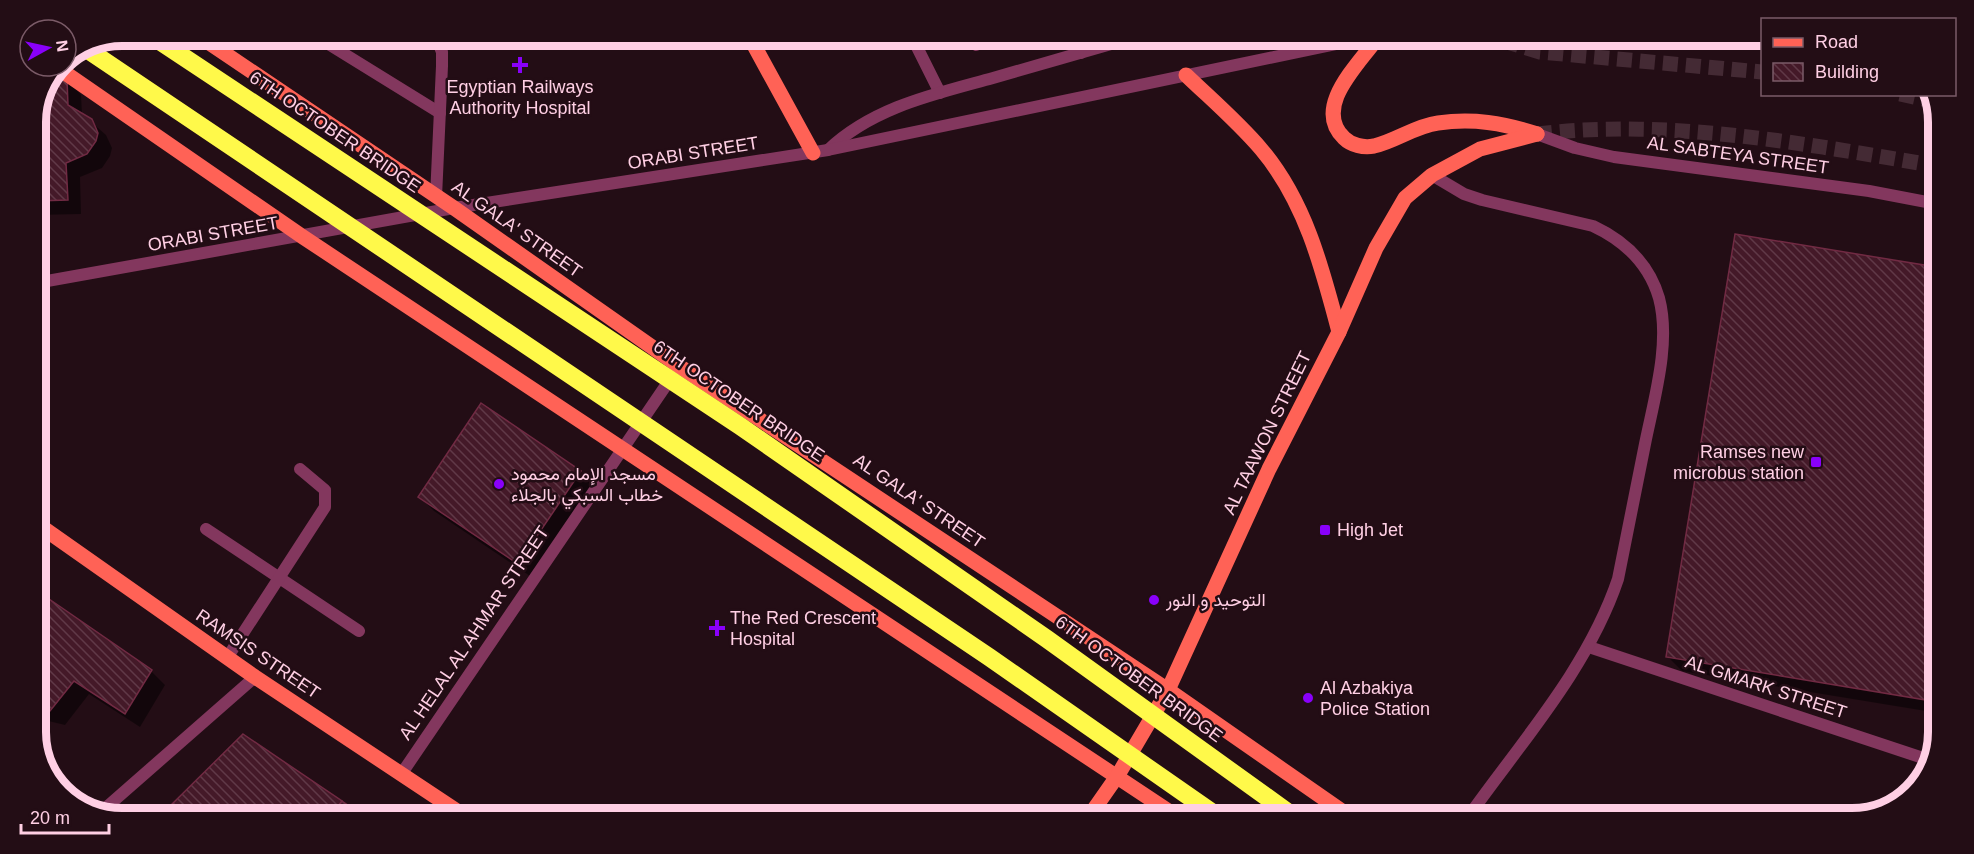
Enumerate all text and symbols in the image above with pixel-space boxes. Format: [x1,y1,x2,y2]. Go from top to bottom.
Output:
north arrow [18,18,78,78]
legend [1761,18,1956,96]
text: Road [1815,32,1858,52]
text: N [53,39,72,53]
marker: Egyptian Railways Authority Hospital [511,56,529,74]
text: Building [1815,62,1879,82]
street label: 6TH OCTOBER BRIDGE [246,67,424,197]
place label: Egyptian Railways Authority Hospital [446,77,594,118]
street label: AL SABTEYA STREET [1646,132,1830,178]
street label: ORABI STREET [626,133,760,173]
street label: AL GALA' STREET [448,177,586,281]
street label: ORABI STREET [146,213,280,255]
street label: 6TH OCTOBER BRIDGE [650,336,828,466]
street label: AL TAAWON STREET [1219,348,1315,518]
place label: Ramses new microbus station [1673,442,1805,483]
street label: AL GALA' STREET [850,450,988,552]
marker: Ramses new microbus station [1809,455,1823,469]
place label: مسجد الإمام محمود خطاب السبكي بالجلاء [511,464,663,510]
marker: مسجد الإمام محمود خطاب السبكي بالجلاء [492,477,506,491]
place label: High Jet [1337,520,1403,540]
street label: AL HELAL AL AHMAR STREET [395,522,553,744]
marker: High Jet [1318,523,1332,537]
place label: التوحيد و النور [1165,590,1266,611]
marker: التوحيد و النور [1147,593,1161,607]
street label: RAMSIS STREET [192,605,324,703]
place label: The Red Crescent Hospital [730,608,876,649]
street label: 6TH OCTOBER BRIDGE [1052,612,1226,746]
marker: The Red Crescent Hospital [708,619,726,637]
street label: AL GMARK STREET [1683,651,1849,723]
place label: Al Azbakiya Police Station [1320,678,1430,719]
marker: Al Azbakiya Police Station [1301,691,1315,705]
scale bar [21,797,110,835]
text: 20 m [30,808,70,828]

